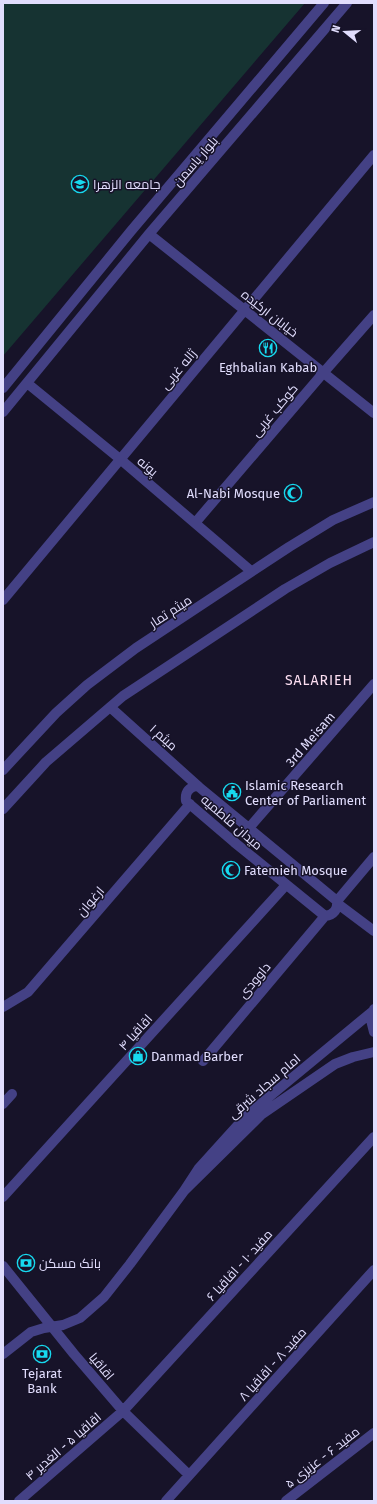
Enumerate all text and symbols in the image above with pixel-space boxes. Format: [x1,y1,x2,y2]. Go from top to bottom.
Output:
north arrow [325,12,365,52]
text: N [329,24,343,35]
street label: بلوار یاسمن [170,133,221,189]
school or university icon: جامعه الزهرا [70,174,90,194]
place label: جامعه الزهرا [93,177,160,192]
street label: خیابان ارکیده [238,287,301,340]
restaurant icon: Eghbalian Kabab [258,338,278,358]
street label: ژاله غربی [157,346,200,393]
place label: Eghbalian Kabab [219,360,317,375]
street label: کوکب غربی [248,381,301,440]
street label: پونه [133,454,161,481]
mosque icon: Al-Nabi Mosque [283,483,303,503]
place label: Al-Nabi Mosque [187,486,280,501]
street label: میثم تمار [145,592,195,633]
district label: SALARIEH [285,672,353,689]
street label: 3rd Meisam [283,709,338,770]
street label: میثم ۱ [145,721,181,755]
place label: Islamic Research Center of Parliament [245,778,366,808]
public building icon: Islamic Research Center of Parliament [222,782,242,802]
street label: میدان فاطمیه [198,792,265,853]
mosque icon: Fatemieh Mosque [221,860,241,880]
place label: Fatemieh Mosque [244,863,347,878]
street label: ارغوان [73,883,107,919]
street label: داوودی [235,959,274,1001]
street label: اقاقیا ۴ [115,1011,155,1053]
shop icon: Danmad Barber [128,1046,148,1066]
place label: Danmad Barber [151,1049,243,1064]
street label: امام سجاد شرقی [225,1051,305,1123]
street label: مفید ۱۰ - اقاقیا ۶ [203,1227,275,1304]
bank icon: بانک مسکن [16,1253,36,1273]
place label: بانک مسکن [39,1256,101,1271]
street label: مفید ۸ - اقاقیا ۸ [236,1325,309,1404]
bank icon: Tejarat Bank [32,1344,52,1364]
street label: اقاقیا [86,1350,117,1383]
place label: Tejarat Bank [22,1366,62,1396]
street label: اقاقیا ۵ - الغدیر ۴ [22,1409,104,1483]
street label: مفید ۶ - عزیزی ۵ [282,1424,363,1491]

